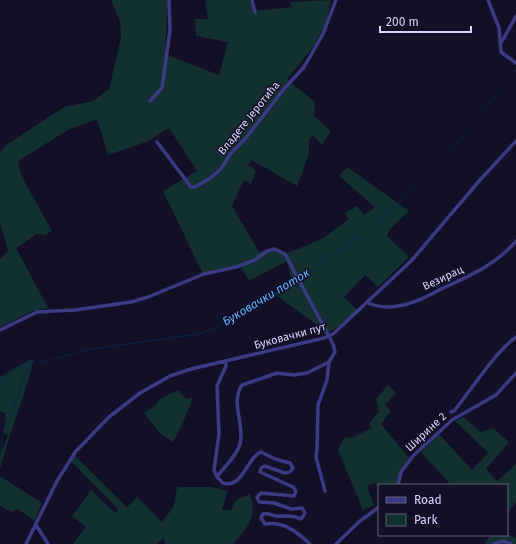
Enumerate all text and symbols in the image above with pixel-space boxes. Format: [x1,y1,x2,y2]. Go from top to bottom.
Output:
scale bar [380,8,471,34]
text: 200 m [386,15,419,29]
street label: Владете Јеротића [215,79,283,157]
street label: Везирац [421,263,466,293]
water label: Буковачки поток [220,265,313,329]
street label: Буковачки пут [253,320,327,352]
street label: Ширине 2 [403,410,449,454]
legend [378,484,508,536]
text: Road [414,493,442,507]
text: Park [414,513,438,527]

